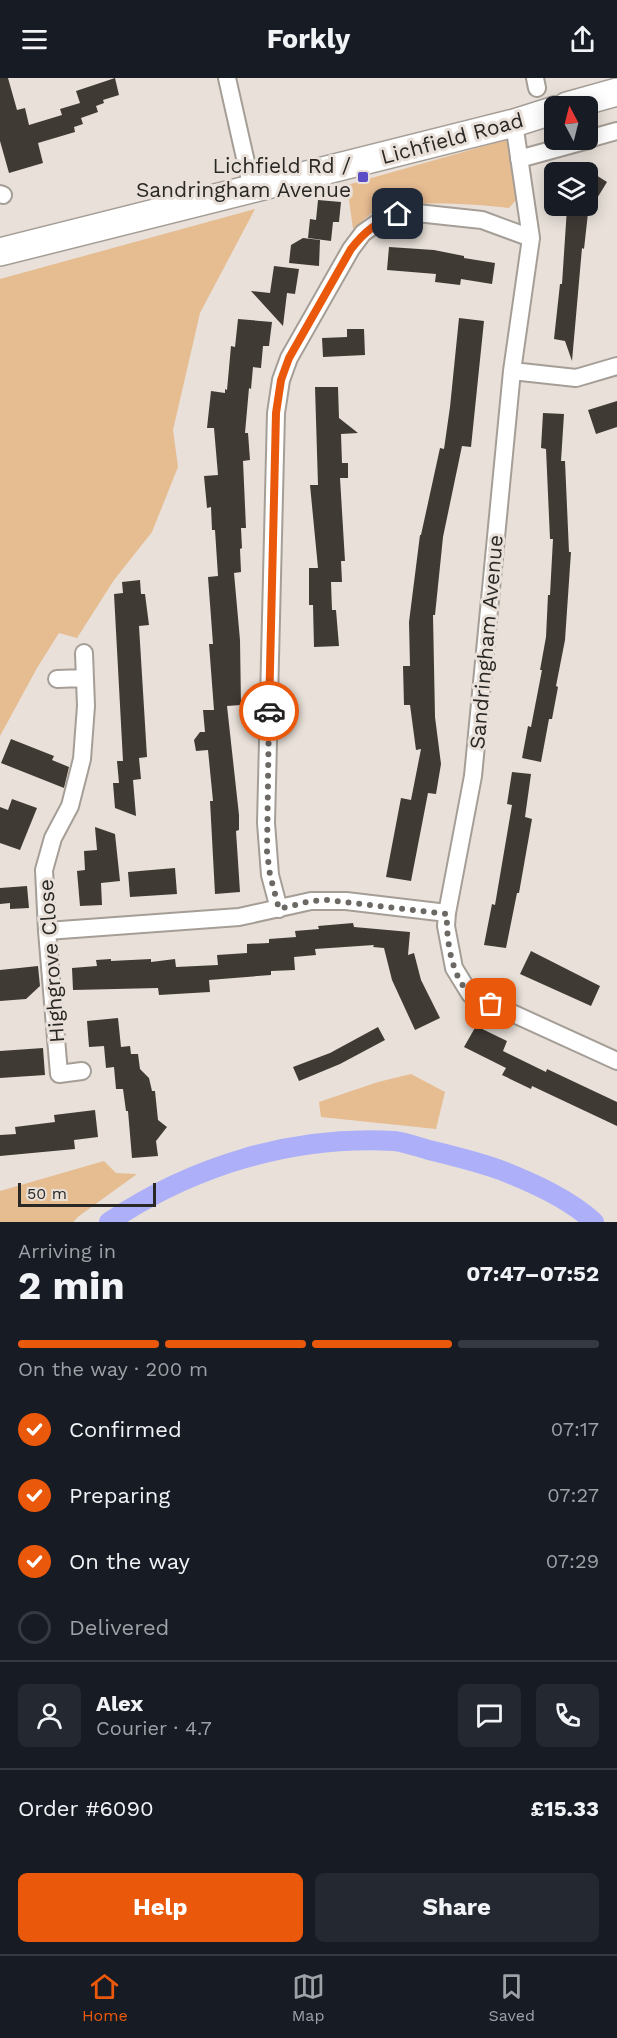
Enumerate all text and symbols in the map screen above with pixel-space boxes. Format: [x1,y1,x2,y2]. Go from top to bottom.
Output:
icon: menu [18,23,51,56]
text: Forkly [267,23,350,55]
icon: share [566,23,599,56]
north arrow [544,96,598,150]
map controls [544,96,598,216]
street label: Lichfield Road [378,107,526,169]
place label: Lichfield Rd / Sandringham Avenue [136,153,351,202]
button: layers [544,162,598,216]
marker: Lichfield Rd / Sandringham Avenue [356,170,370,184]
pin [372,188,423,239]
icon: home [381,197,414,230]
street label: Sandringham Avenue [464,534,508,750]
courier [239,681,299,741]
icon: car [253,695,286,728]
street label: Highgrove Close [33,878,69,1044]
pin [465,978,516,1029]
icon: bag [474,987,507,1020]
scale bar [18,1180,156,1208]
text: 50 m [27,1184,67,1203]
text: Arriving in [18,1239,116,1263]
text: 07:47–07:52 [466,1261,599,1286]
text: 2 min [18,1263,125,1308]
text: On the way · 200 m [18,1357,208,1381]
icon: check [18,1413,51,1446]
text: Confirmed [69,1417,182,1442]
text: 07:17 [551,1417,599,1441]
icon: check [18,1479,51,1512]
text: Preparing [69,1483,170,1508]
text: 07:27 [547,1483,599,1507]
icon: check [18,1545,51,1578]
text: On the way [69,1549,190,1574]
text: 07:29 [546,1549,599,1573]
text: Delivered [69,1615,169,1640]
button: person [18,1684,81,1747]
button: chat [458,1684,521,1747]
button: phone [536,1684,599,1747]
text: Alex [96,1691,143,1716]
text: Courier · 4.7 [96,1716,212,1740]
text: Order #6090 [18,1796,154,1821]
text: £15.33 [531,1796,599,1821]
button: Help [18,1873,303,1942]
button: Share [315,1873,599,1942]
tab: Home [82,1970,128,2025]
tab: Map [292,1970,325,2025]
tab: Saved [489,1970,535,2025]

